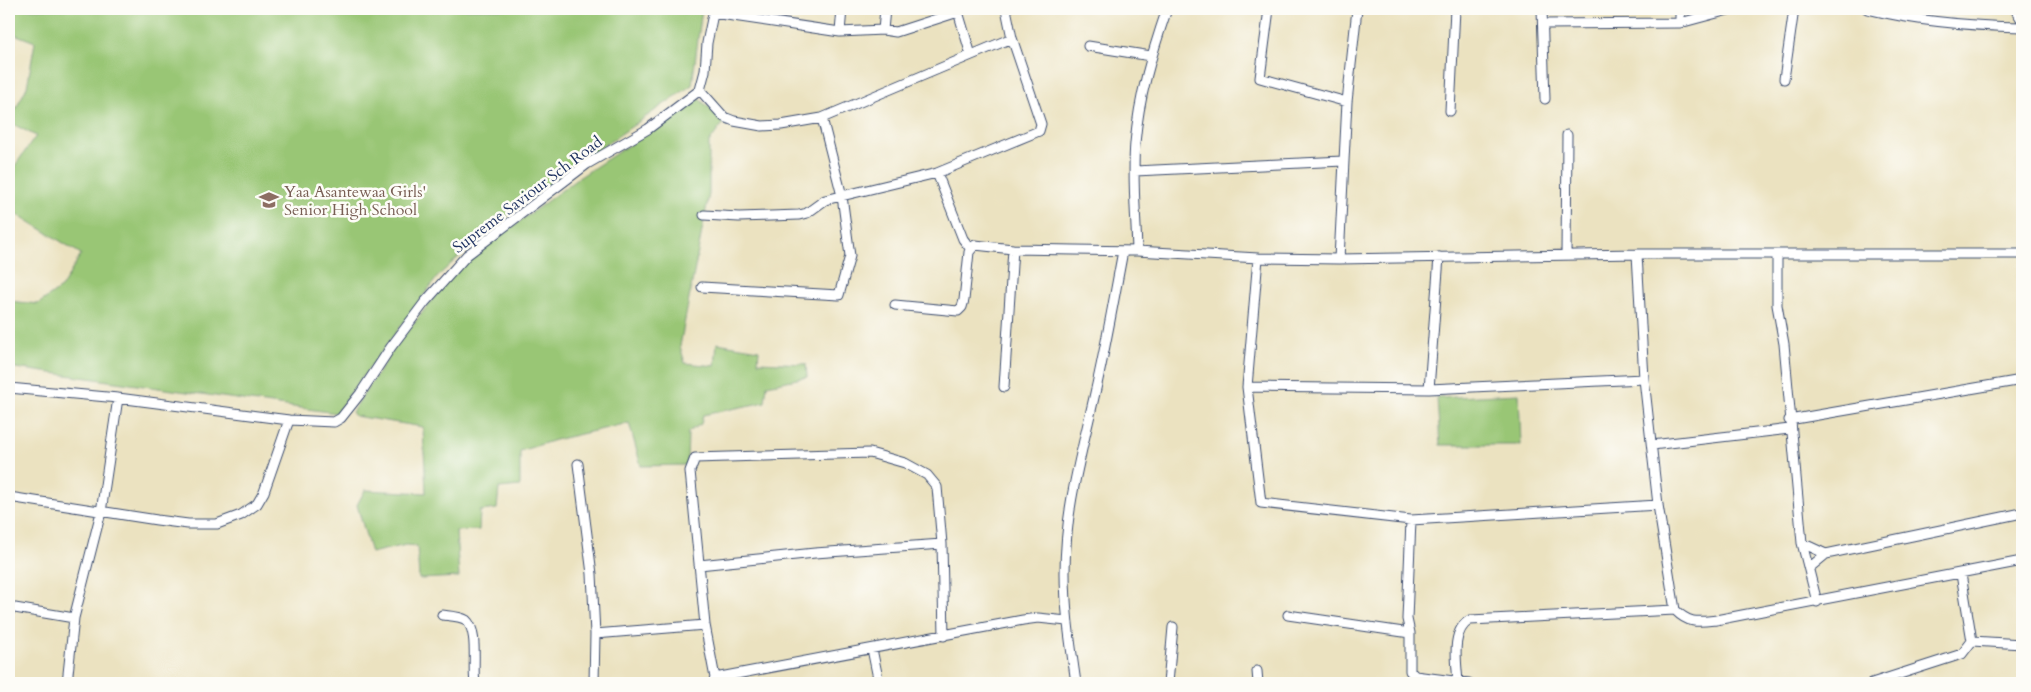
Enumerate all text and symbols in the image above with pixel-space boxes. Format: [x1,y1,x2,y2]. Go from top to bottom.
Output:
street label: Supreme Saviour Sch Road [448,131,607,258]
place label: Yaa Asantewaa Girls' Senior High School [284,181,426,221]
school or university icon: Yaa Asantewaa Girls' Senior High School [258,189,280,211]

